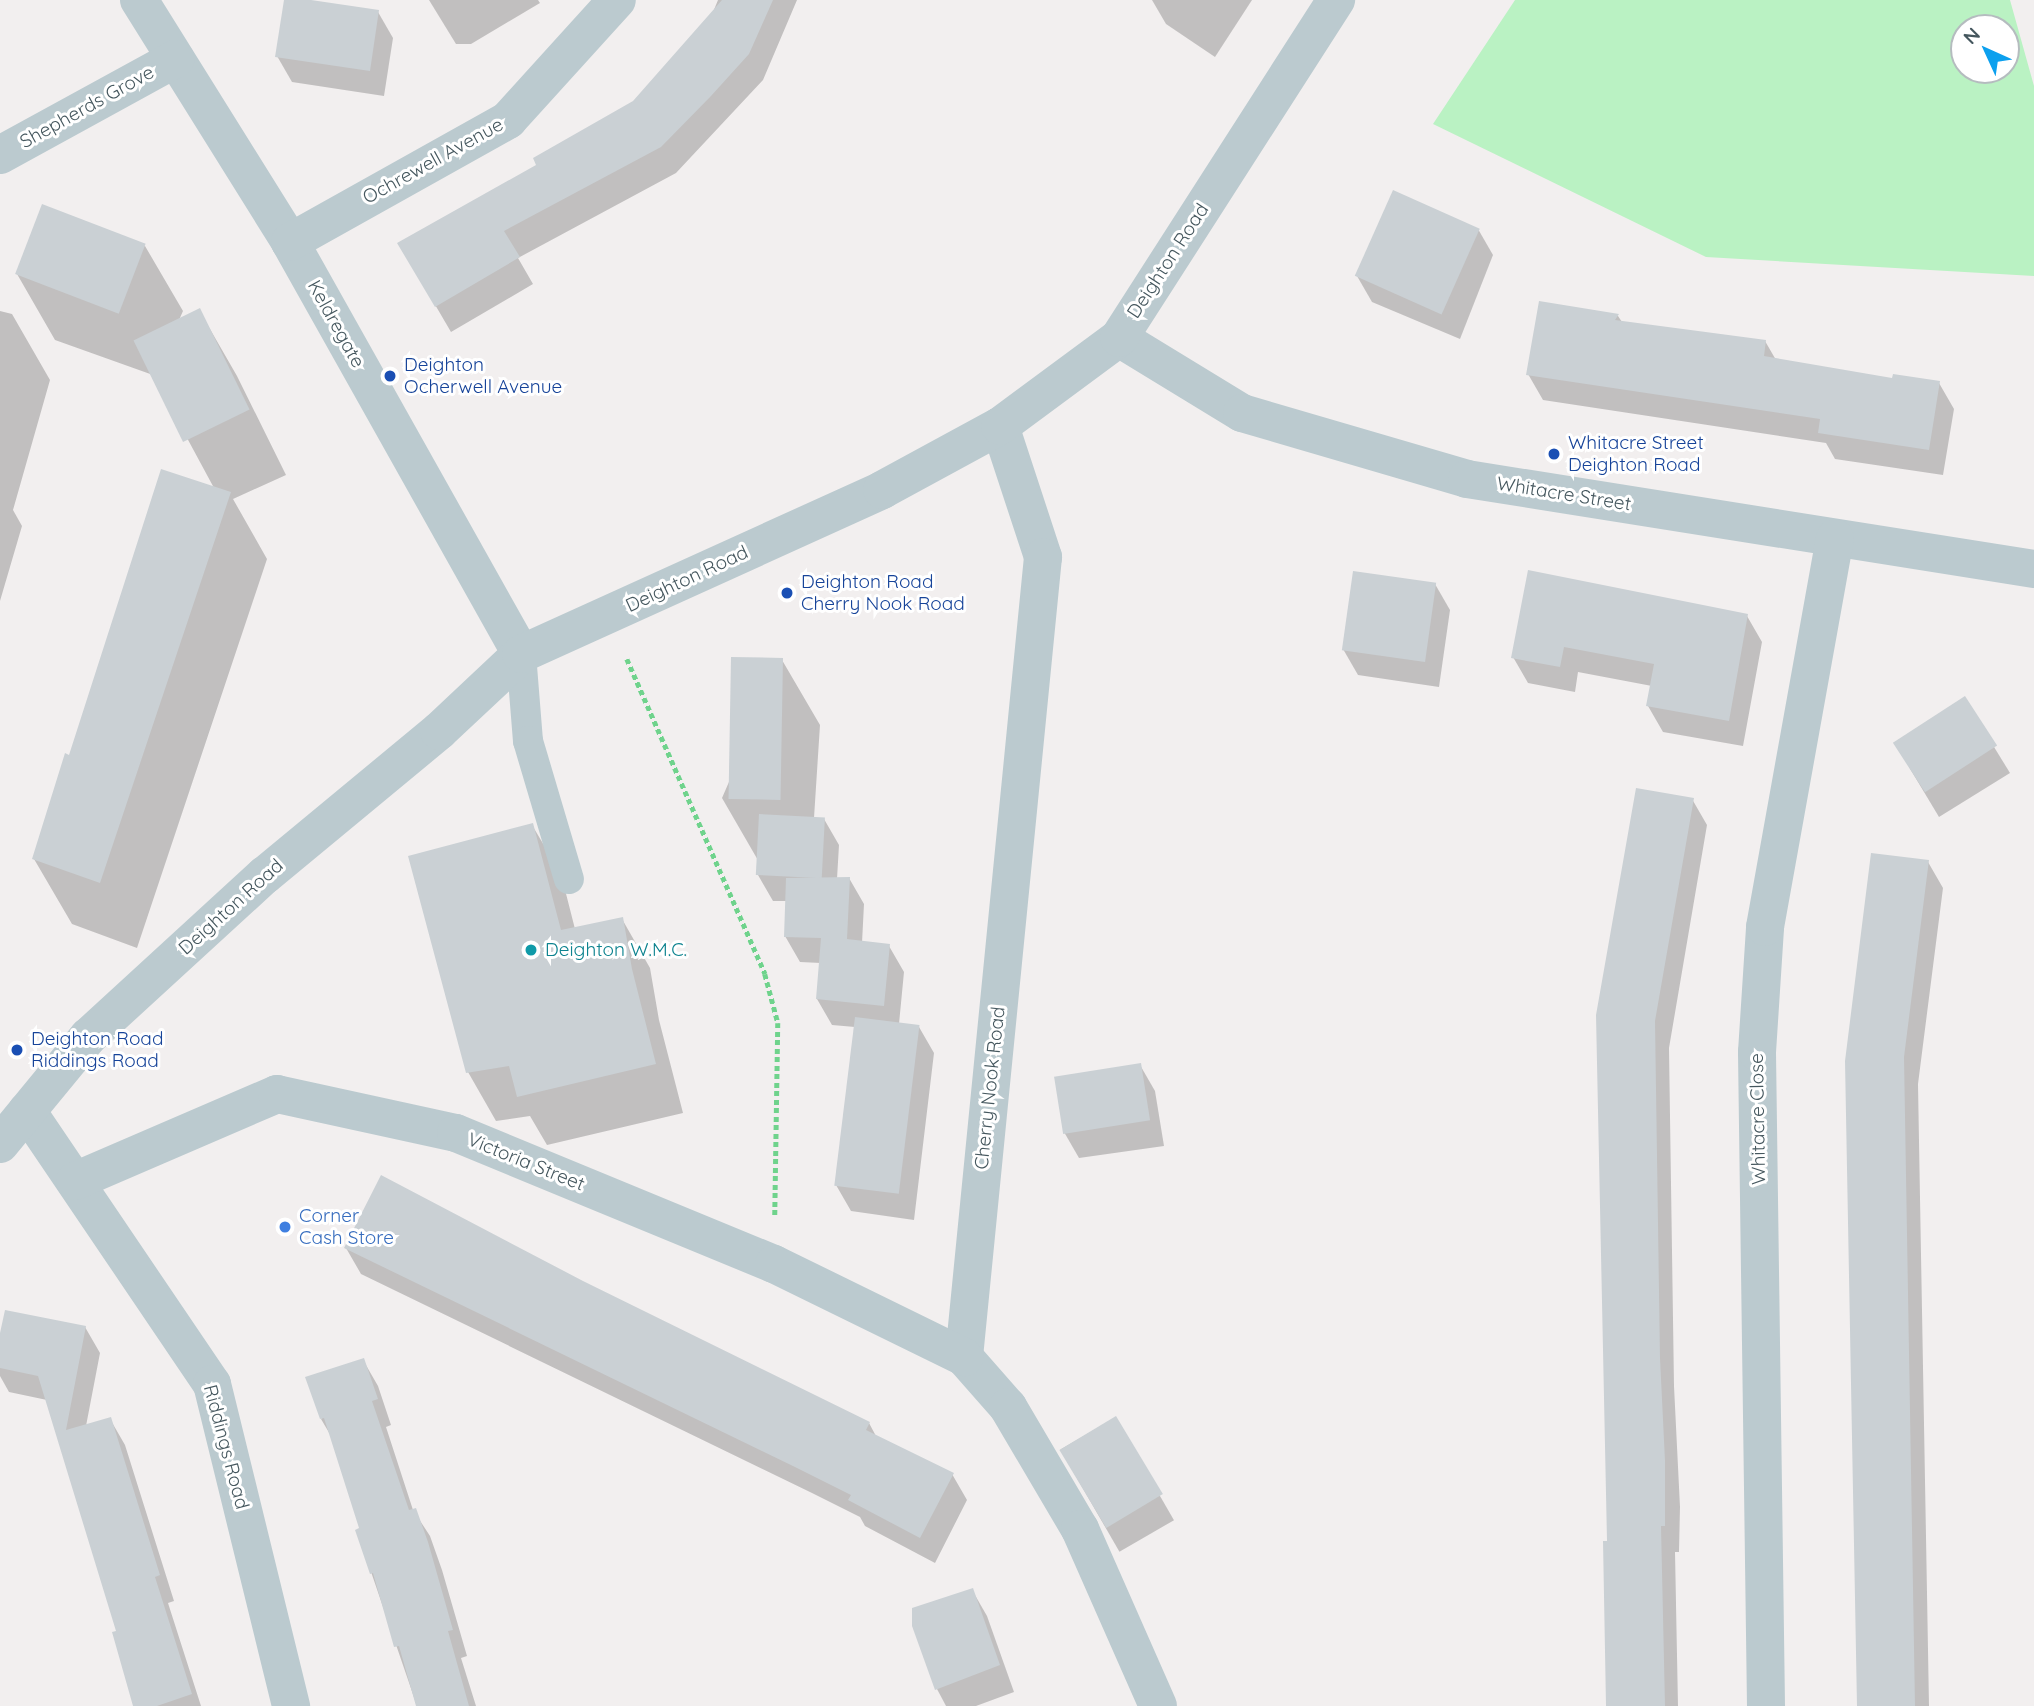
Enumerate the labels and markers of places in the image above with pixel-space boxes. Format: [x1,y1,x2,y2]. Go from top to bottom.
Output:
place label: Deighton Ocherwell Avenue [404,354,562,398]
marker: Deighton Ocherwell Avenue [382,368,398,384]
place label: Whitacre Street Deighton Road [1568,432,1704,476]
marker: Whitacre Street Deighton Road [1546,446,1562,462]
place label: Deighton Road Cherry Nook Road [801,571,965,615]
marker: Deighton Road Cherry Nook Road [779,585,795,601]
place label: Deighton W.M.C. [545,939,687,961]
marker: Deighton W.M.C. [523,942,539,958]
place label: Deighton Road Riddings Road [31,1028,163,1072]
marker: Deighton Road Riddings Road [9,1042,25,1058]
place label: Corner Cash Store [299,1205,394,1249]
marker: Corner Cash Store [277,1219,293,1235]

